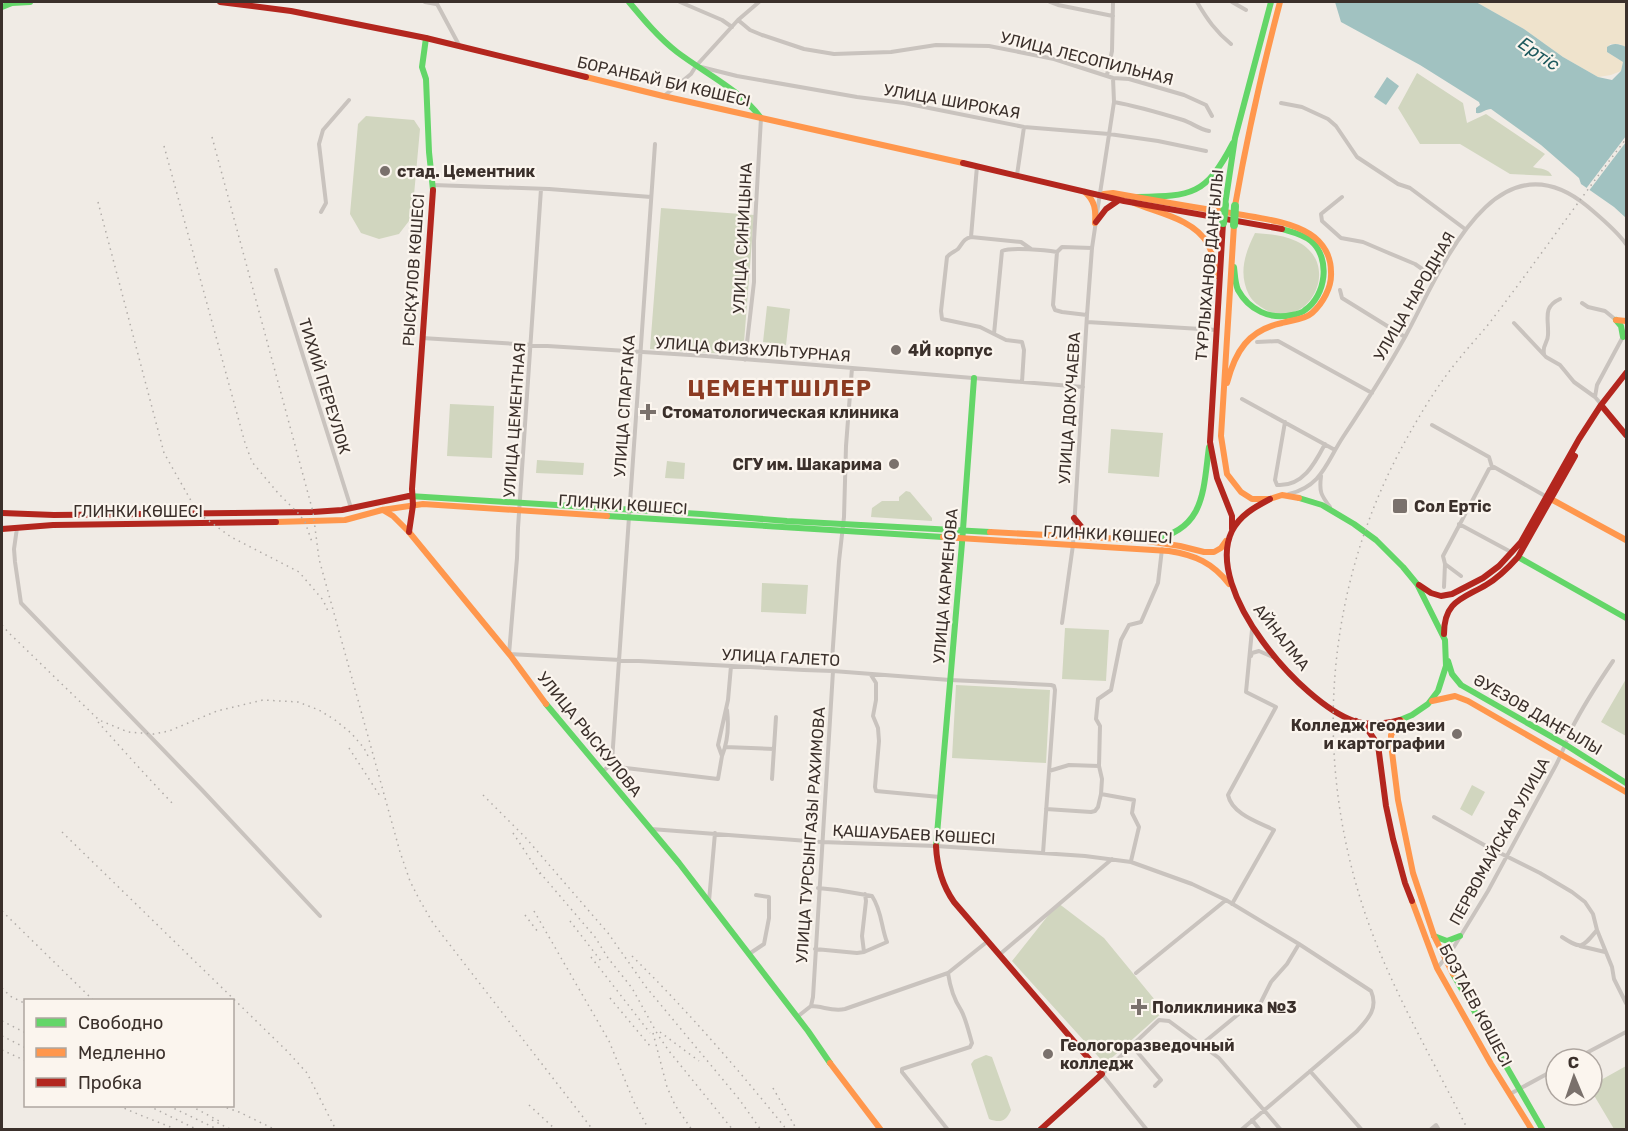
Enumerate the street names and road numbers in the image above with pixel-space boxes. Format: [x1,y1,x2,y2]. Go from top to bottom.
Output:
street label: УЛИЦА ЛЕСОПИЛЬНАЯ [998,28,1175,89]
street label: БОРАНБАЙ БИ КӨШЕСІ [575,52,752,111]
street label: УЛИЦА ШИРОКАЯ [882,80,1022,123]
street label: УЛИЦА СИНИЦЫНА [729,162,756,314]
street label: ТҰРЛЫХАНОВ ДАҢҒЫЛЫ [1192,169,1227,362]
street label: РЫСҚҰЛОВ КӨШЕСІ [399,193,428,347]
street label: УЛИЦА НАРОДНАЯ [1370,228,1459,364]
street label: ТИХИЙ ПЕРЕУЛОК [295,316,354,456]
street label: УЛИЦА ДОКУЧАЕВА [1055,331,1084,485]
street label: УЛИЦА ФИЗКУЛЬТУРНАЯ [655,333,851,366]
street label: УЛИЦА СПАРТАКА [610,334,639,478]
street label: УЛИЦА ЦЕМЕНТНАЯ [500,342,529,498]
street label: ГЛИНКИ КӨШЕСІ [558,491,688,518]
street label: ГЛИНКИ КӨШЕСІ [73,502,203,521]
street label: УЛИЦА КАРМЕНОВА [929,507,962,664]
street label: ГЛИНКИ КӨШЕСІ [1043,522,1173,547]
street label: АЙНАЛМА [1250,600,1314,675]
street label: УЛИЦА ГАЛЕТО [721,645,841,670]
street label: УЛИЦА РЫСКУЛОВА [533,668,646,801]
street label: ӘУЕЗОВ ДАҢҒЫЛЫ [1470,670,1605,759]
street label: УЛИЦА ТУРСЫНГАЗЫ РАХИМОВА [792,706,829,964]
street label: ПЕРВОМАЙСКАЯ УЛИЦА [1445,754,1554,928]
street label: ҚАШАУБАЕВ КӨШЕСІ [832,821,996,848]
street label: БОЗТАЕВ КӨШЕСІ [1435,941,1516,1070]

